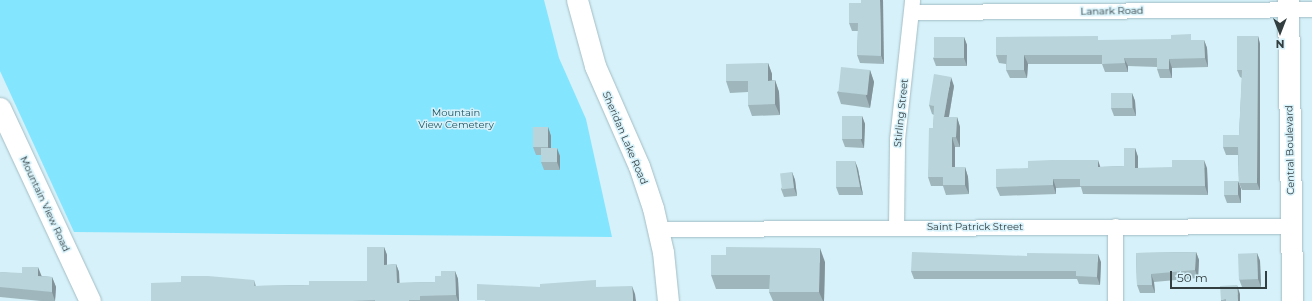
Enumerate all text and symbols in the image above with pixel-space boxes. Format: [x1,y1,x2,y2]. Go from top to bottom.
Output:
street label: Lanark Road [1080,4,1144,18]
north arrow [1260,12,1300,52]
text: N [1276,37,1284,51]
street label: Stirling Street [891,78,911,148]
street label: Sheridan Lake Road [600,90,650,186]
street label: Central Boulevard [1283,105,1297,195]
park label: Mountain View Cemetery [418,106,494,130]
street label: Mountain View Road [18,154,72,254]
street label: Saint Patrick Street [927,221,1023,233]
scale bar [1172,263,1269,289]
text: 50 m [1177,270,1208,285]

